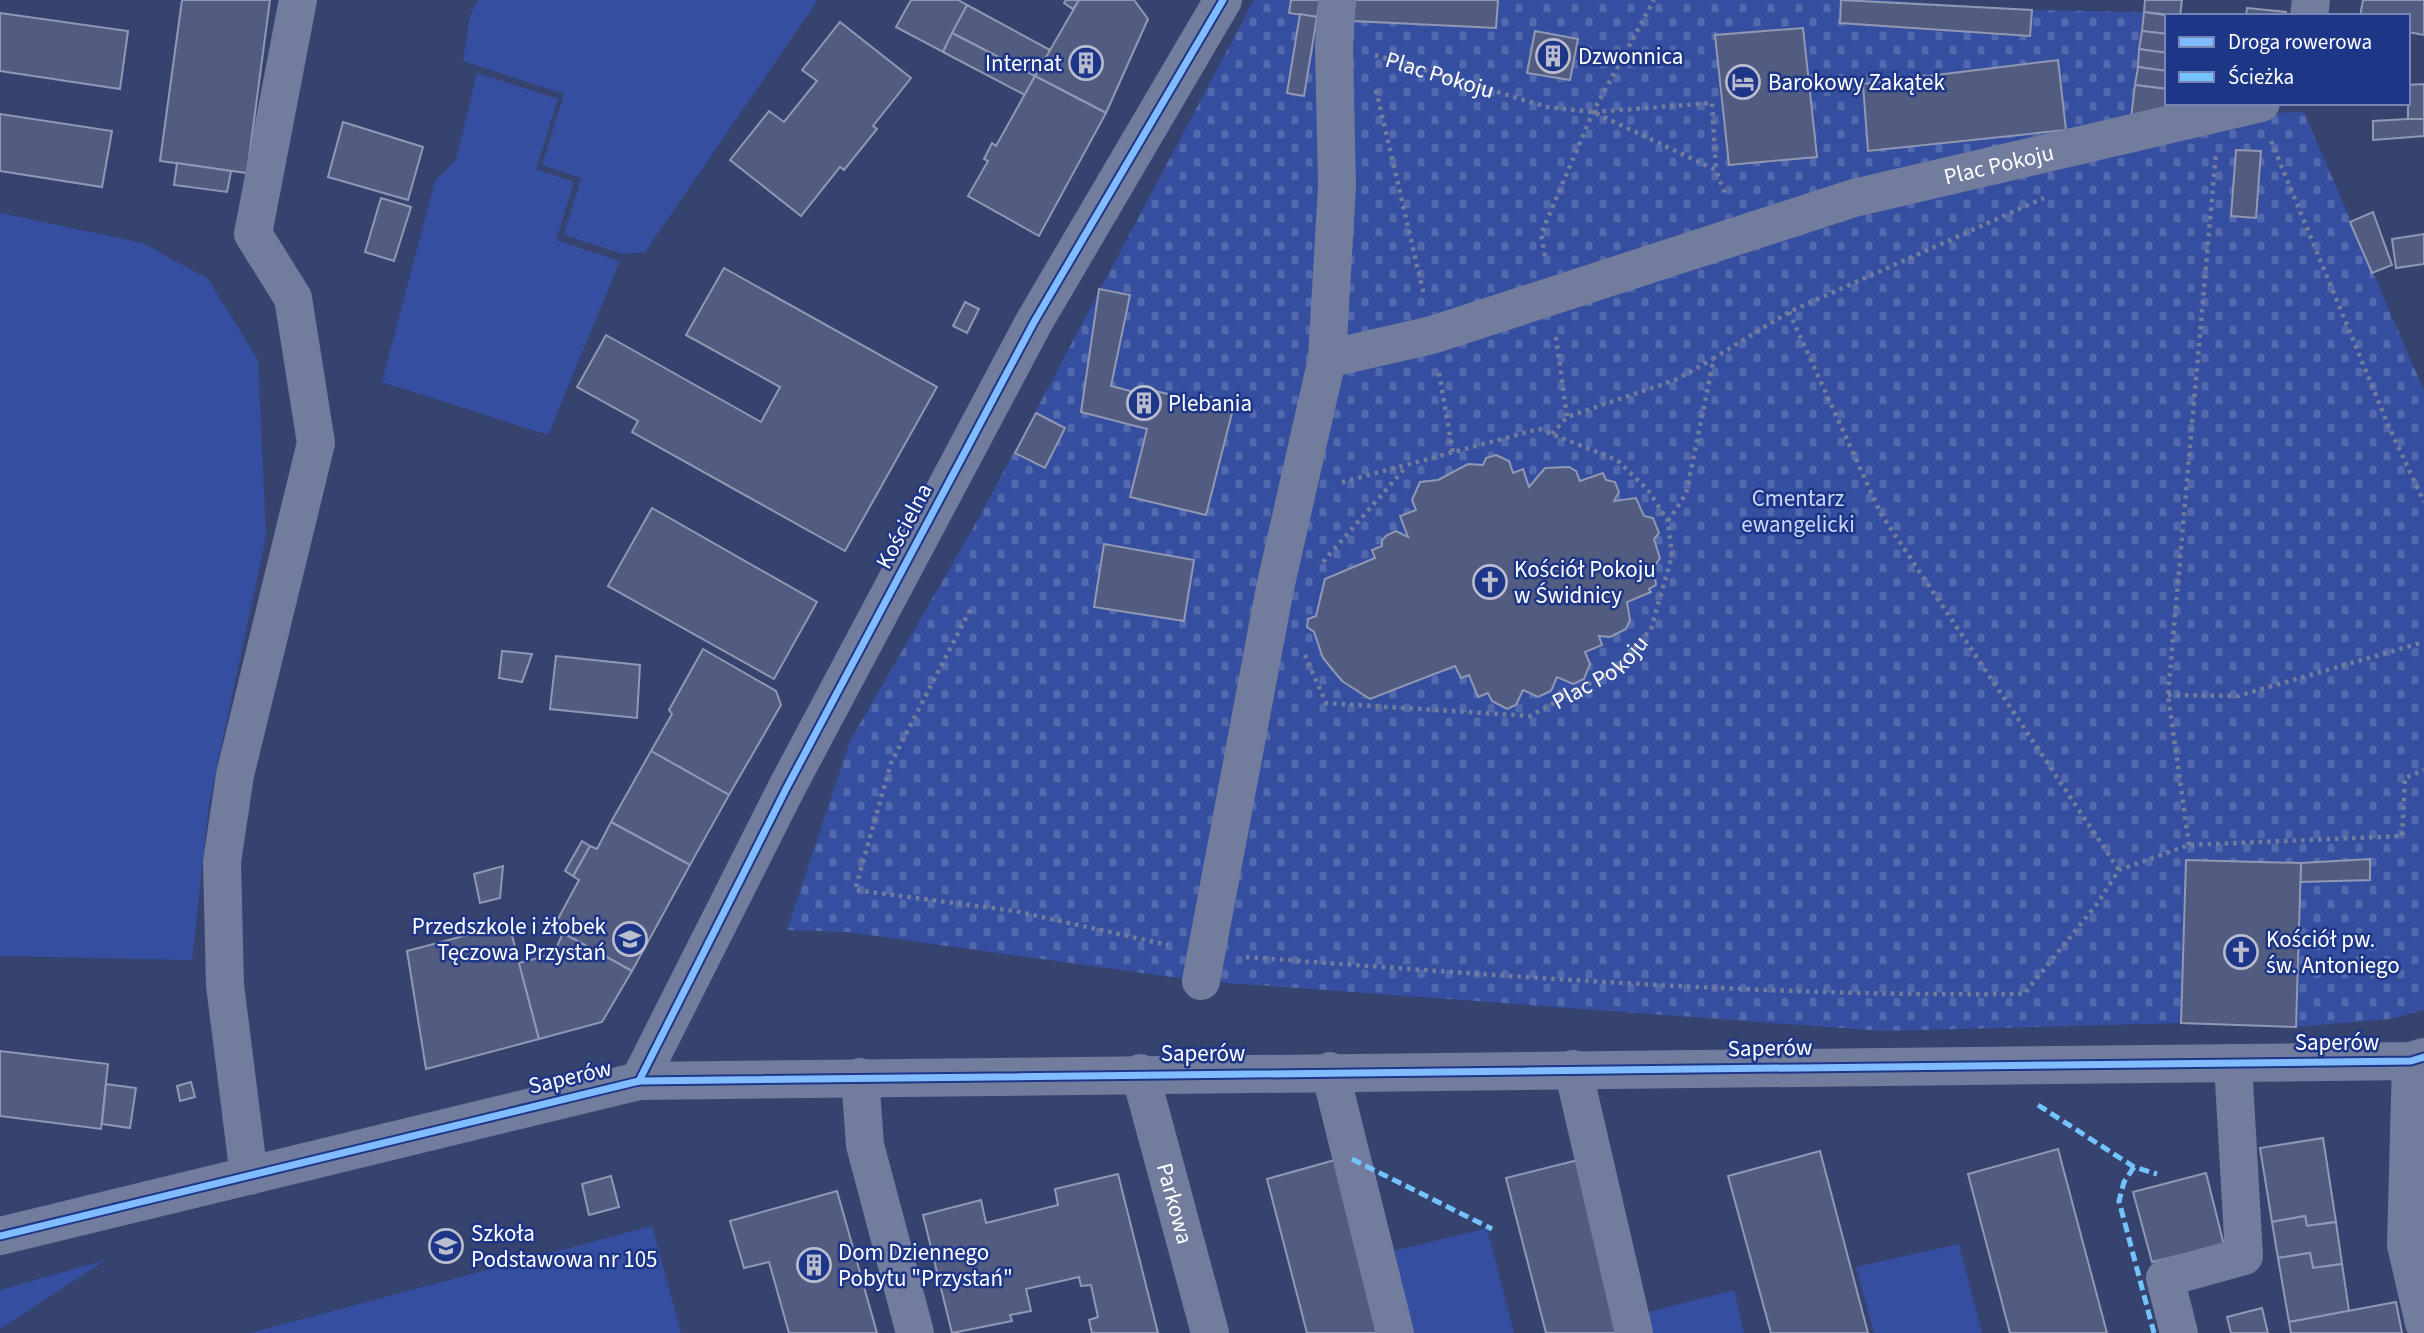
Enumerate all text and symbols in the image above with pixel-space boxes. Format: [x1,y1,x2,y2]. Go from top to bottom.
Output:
legend [2165,14,2410,105]
text: Droga rowerowa [2228,27,2372,57]
building icon: Dzwonnica [1534,37,1572,75]
place label: Dzwonnica [1578,40,1683,73]
street label: Plac Pokoju [1382,43,1499,107]
building icon: Internat [1067,44,1105,82]
place label: Internat [985,47,1062,80]
text: Ścieżka [2228,62,2294,92]
hotel icon: Barokowy Zakątek [1724,63,1762,101]
place label: Barokowy Zakątek [1768,66,1945,99]
street label: Plac Pokoju [1940,135,2057,193]
building icon: Plebania [1125,384,1163,422]
place label: Plebania [1168,387,1252,420]
street label: Kościelna [868,477,940,575]
park label: Cmentarz ewangelicki [1741,482,1855,541]
place label: Kościół Pokoju w Świdnicy [1514,553,1656,612]
church icon: Kościół Pokoju w Świdnicy [1471,563,1509,601]
street label: Plac Pokoju [1546,628,1656,718]
place label: Przedszkole i żłobek Tęczowa Przystań [412,910,607,969]
school or university icon: Przedszkole i żłobek Tęczowa Przystań [611,920,649,958]
place label: Kościół pw. św. Antoniego [2266,923,2400,982]
church icon: Kościół pw. św. Antoniego [2222,933,2260,971]
street label: Saperów [2295,1026,2379,1059]
street label: Saperów [1727,1031,1813,1065]
street label: Saperów [1161,1037,1245,1070]
street label: Saperów [525,1051,615,1103]
street label: Parkowa [1148,1159,1202,1248]
place label: Szkoła Podstawowa nr 105 [471,1217,658,1276]
school or university icon: Szkoła Podstawowa nr 105 [427,1227,465,1265]
place label: Dom Dziennego Pobytu "Przystań" [838,1236,1013,1295]
building icon: Dom Dziennego Pobytu "Przystań" [795,1246,833,1284]

